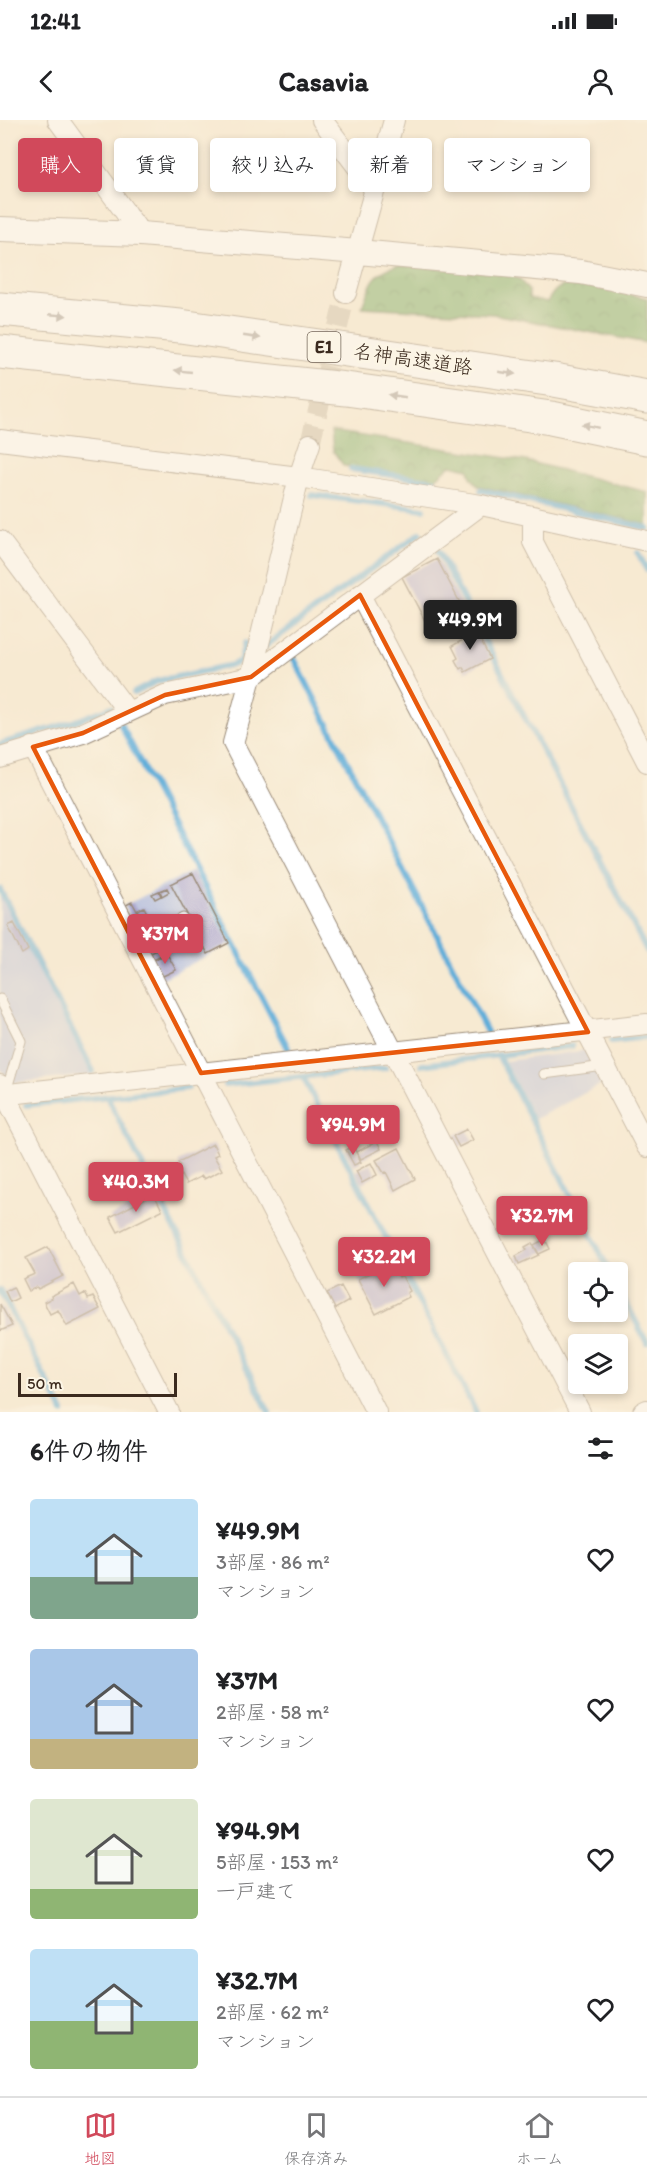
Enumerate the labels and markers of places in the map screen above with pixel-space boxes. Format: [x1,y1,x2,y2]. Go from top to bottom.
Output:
pin: ¥49.9M [421,600,519,651]
pin: ¥37M [129,914,201,965]
pin: ¥94.9M [304,1105,402,1156]
pin: ¥40.3M [87,1162,185,1213]
pin: ¥32.7M [493,1196,591,1247]
pin: ¥32.2M [335,1237,433,1288]

